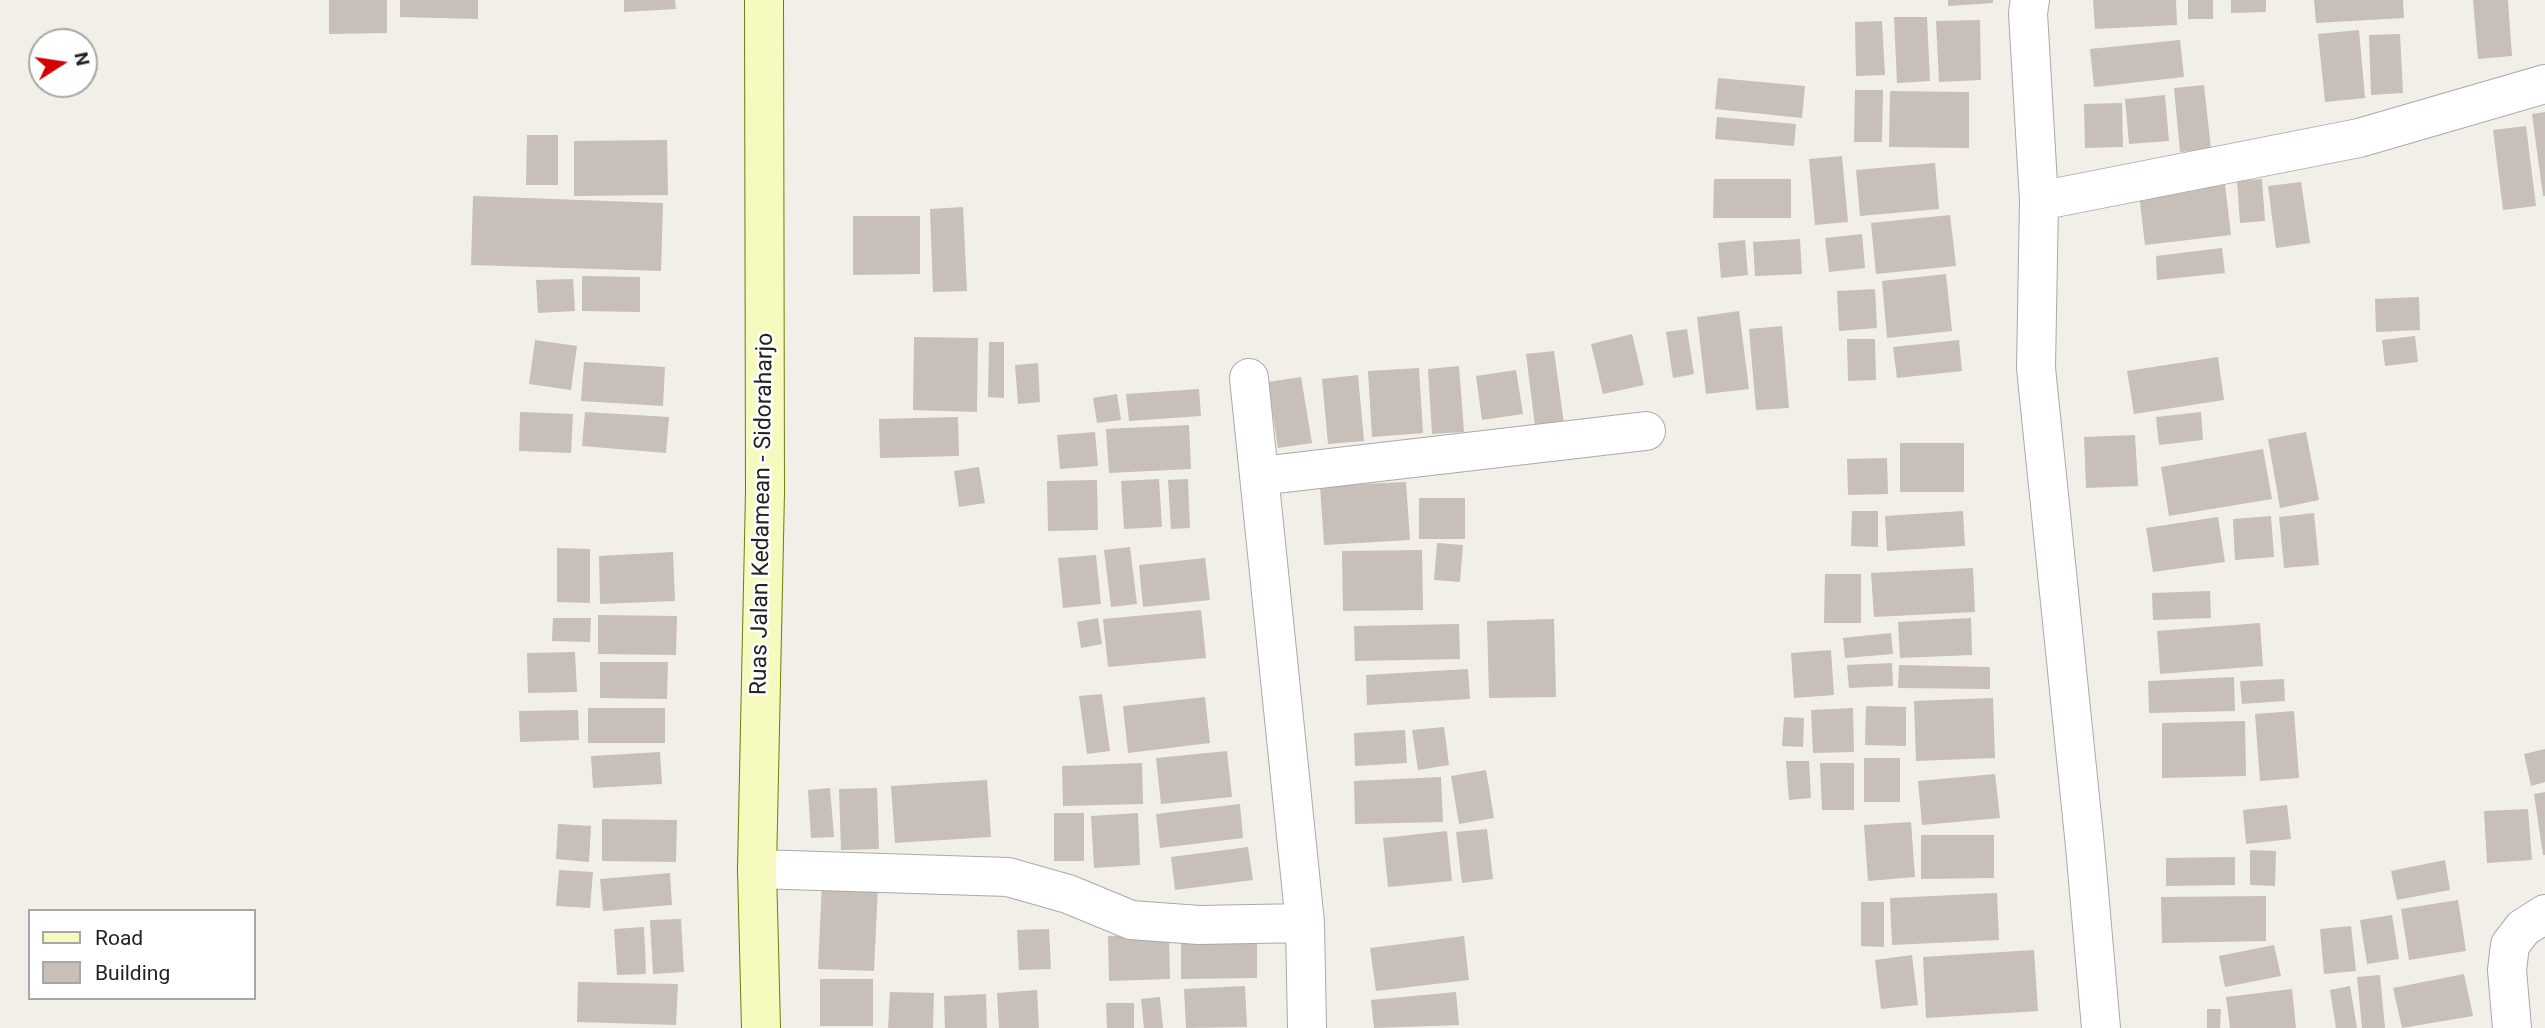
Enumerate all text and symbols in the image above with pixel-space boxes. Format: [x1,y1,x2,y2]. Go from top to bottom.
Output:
north arrow [28,28,98,98]
text: N [69,50,95,68]
street label: Ruas Jalan Kedamean - Sidoraharjo [746,332,780,696]
legend [28,909,256,1000]
text: Road [95,926,143,950]
text: Building [95,961,170,985]

